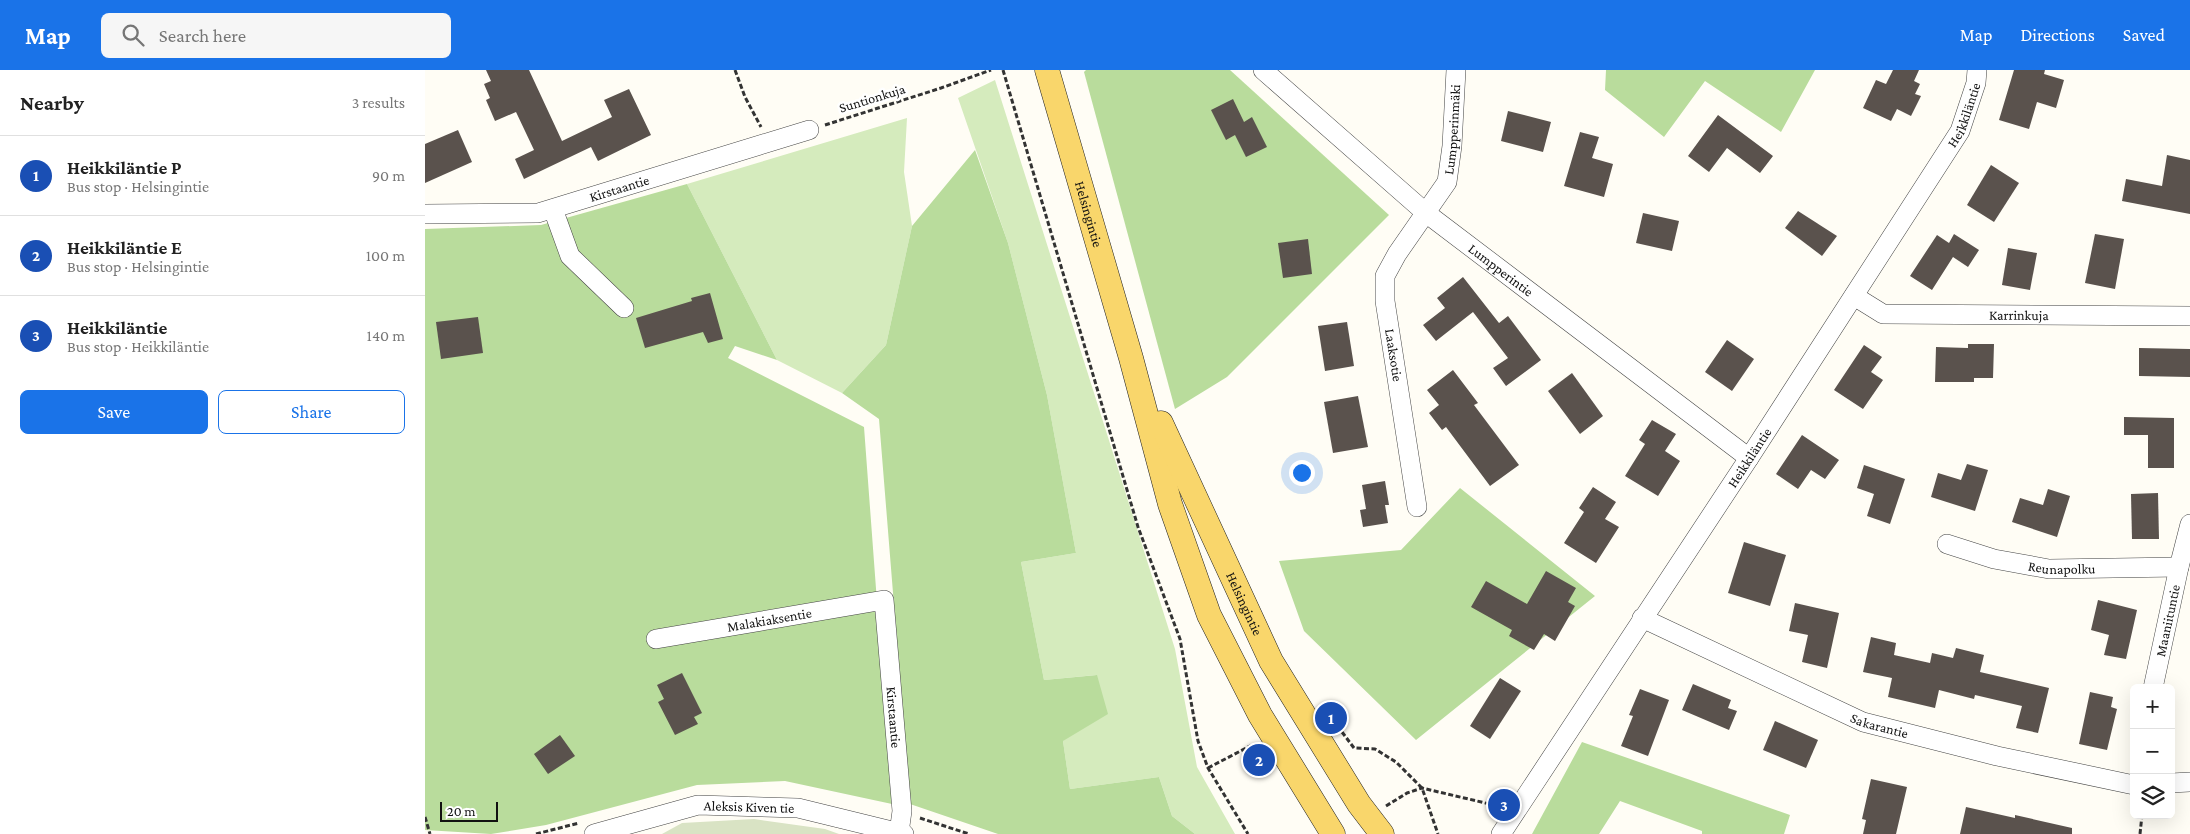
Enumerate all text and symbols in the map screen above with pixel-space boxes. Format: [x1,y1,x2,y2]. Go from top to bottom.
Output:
search box [101,13,451,58]
icon: search [119,21,147,49]
text: Map [25,22,71,49]
text: Search here [159,25,246,46]
text: Map [1960,25,1992,45]
text: Directions [2020,25,2095,45]
text: Saved [2123,25,2165,45]
street label: Suntionkuja [837,80,908,117]
street label: Heikkiläntie [1944,81,1984,150]
street label: Lumpperinmäki [1440,84,1463,176]
text: Nearby [20,91,84,115]
text: 3 results [352,94,405,111]
text: Heikkiläntie P [67,157,182,178]
text: 1 [33,167,39,184]
text: 90 m [372,167,405,184]
street label: Kirstaantie [587,171,651,205]
text: Bus stop · Helsingintie [67,178,209,195]
street label: Helsingintie [1072,179,1106,249]
text: Heikkiläntie E [67,237,182,258]
street label: Lumpperintie [1465,240,1537,300]
text: 2 [32,247,40,264]
text: 100 m [366,247,405,264]
text: Bus stop · Helsingintie [67,258,209,275]
street label: Karrinkuja [1989,307,2049,324]
text: Heikkiläntie [67,317,167,338]
text: 3 [32,327,40,344]
text: 140 m [367,327,405,344]
street label: Laaksotie [1382,327,1406,383]
text: Bus stop · Heikkiläntie [67,338,209,355]
button: Save [20,390,208,434]
button: Share [218,390,405,434]
street label: Heikkiläntie [1724,425,1775,490]
your location [1289,460,1315,486]
street label: Reunapolku [2027,557,2096,577]
street label: Helsingintie [1223,569,1266,638]
street label: Maaniituntie [2152,583,2183,658]
street label: Malakiaksentie [726,605,813,635]
map controls [2130,684,2175,819]
button: + [2130,684,2175,729]
street label: Kirstaantie [883,686,905,749]
pin: 1 [1315,699,1347,737]
street label: Sakarantie [1848,709,1910,741]
button: − [2130,729,2175,774]
pin: 2 [1243,741,1275,779]
button: layers [2130,774,2175,819]
pin: 3 [1488,786,1520,824]
street label: Aleksis Kiven tie [704,797,795,816]
scale bar [440,799,497,822]
text: 20 m [447,803,475,819]

